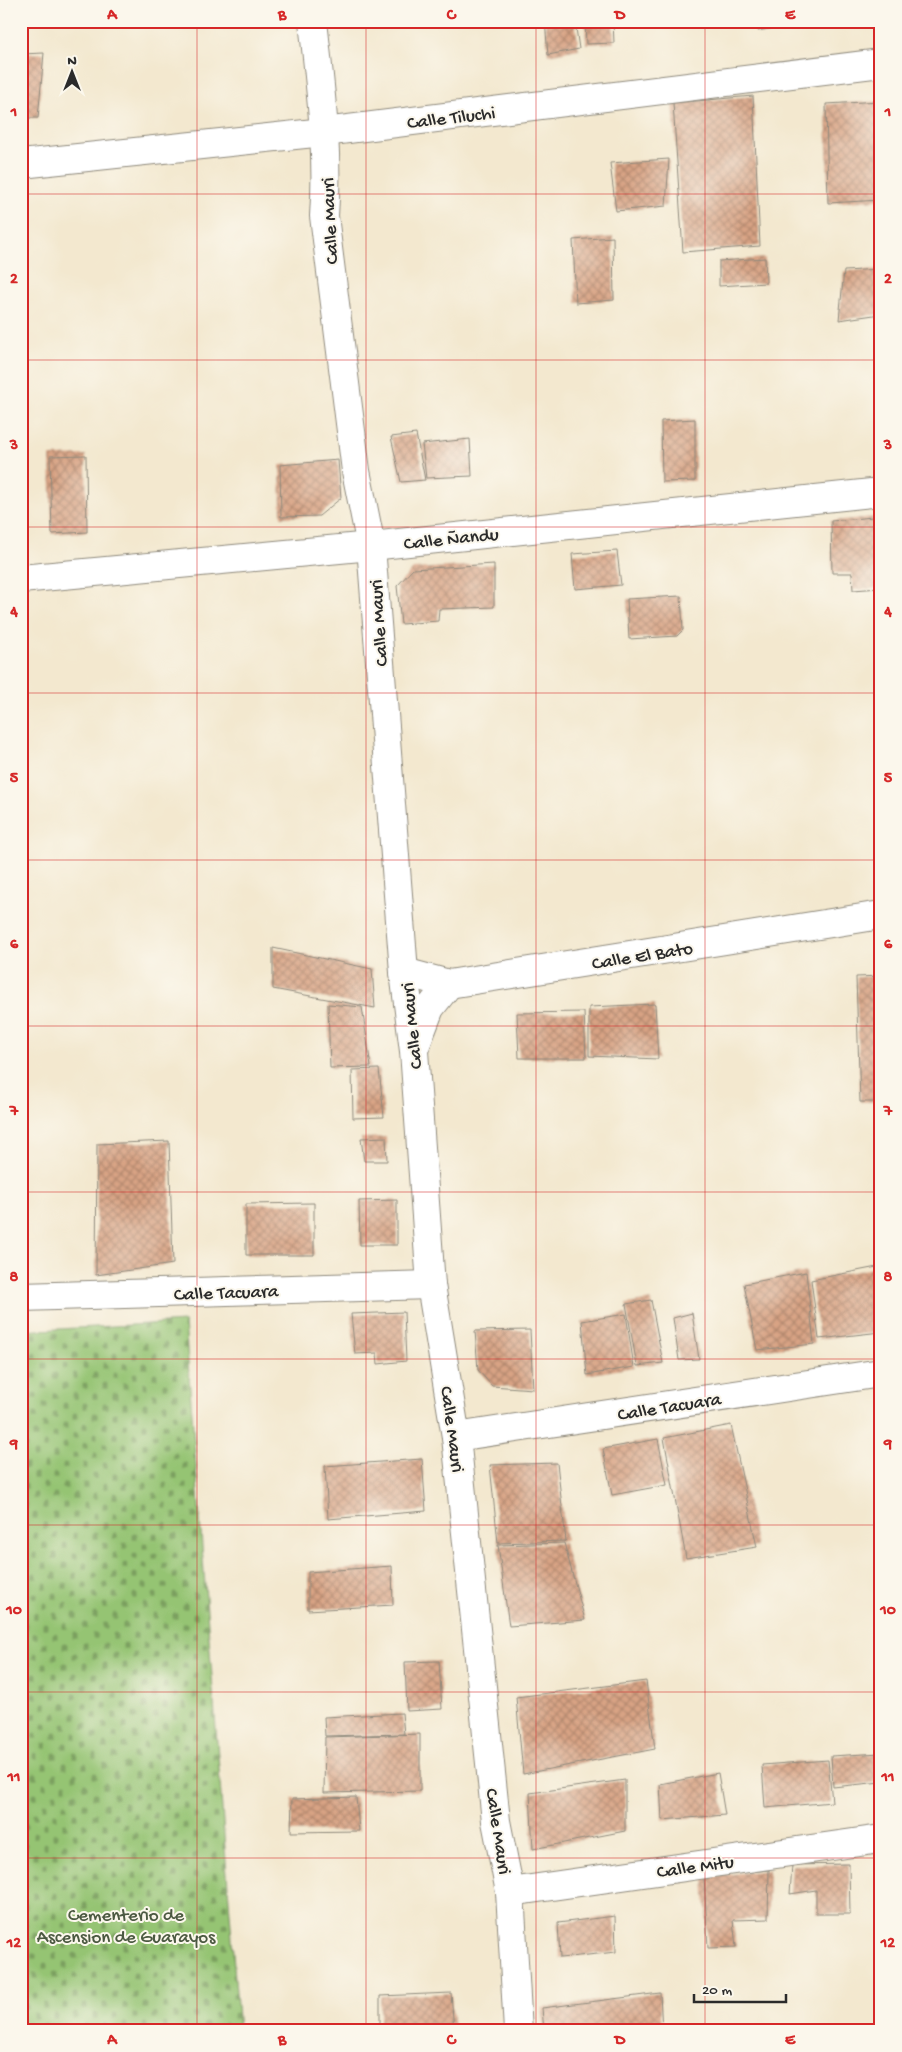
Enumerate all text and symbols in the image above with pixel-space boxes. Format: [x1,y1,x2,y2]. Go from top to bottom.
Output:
text: A [106,7,118,26]
text: B [277,7,287,26]
text: C [446,7,457,26]
text: D [613,7,626,26]
text: E [785,7,796,26]
north arrow [48,48,98,98]
text: N [67,53,77,70]
street label: Calle Tiluchi [406,103,497,136]
text: 1 [10,104,17,123]
text: 1 [884,104,891,123]
street label: Calle Mauri [318,177,345,265]
text: 2 [10,271,18,290]
text: 2 [884,271,892,290]
text: 3 [9,437,18,456]
text: 3 [883,437,892,456]
street label: Calle Ñandu [403,524,500,557]
street label: Calle Mauri [366,579,395,667]
text: 4 [9,604,18,623]
text: 4 [883,604,892,623]
text: 5 [10,770,19,789]
text: 5 [884,770,893,789]
text: 6 [10,936,19,955]
text: 6 [884,936,893,955]
street label: Calle El Bato [590,938,695,977]
street label: Calle Mauri [397,981,429,1070]
text: 7 [9,1103,19,1122]
text: 7 [883,1103,893,1122]
text: 8 [10,1269,19,1288]
text: 8 [884,1269,893,1288]
street label: Calle Tacuara [173,1281,280,1308]
street label: Calle Mauri [433,1385,468,1474]
street label: Calle Tacuara [616,1389,724,1428]
text: 9 [9,1436,18,1455]
text: 9 [883,1436,892,1455]
text: 10 [5,1602,22,1621]
text: 10 [879,1602,896,1621]
text: 11 [7,1769,20,1788]
text: 11 [881,1769,894,1788]
street label: Calle Mauri [478,1787,515,1876]
street label: Calle Mitu [656,1852,736,1885]
park label: Cementerio de Ascension de Guarayos [37,1905,216,1950]
text: 12 [6,1935,21,1954]
text: 12 [880,1935,895,1954]
scale bar [694,1972,787,2004]
text: 20 m [702,1982,732,2000]
text: A [106,2032,118,2051]
text: B [277,2032,287,2051]
text: C [446,2032,457,2051]
text: D [613,2032,626,2051]
text: E [785,2032,796,2051]

